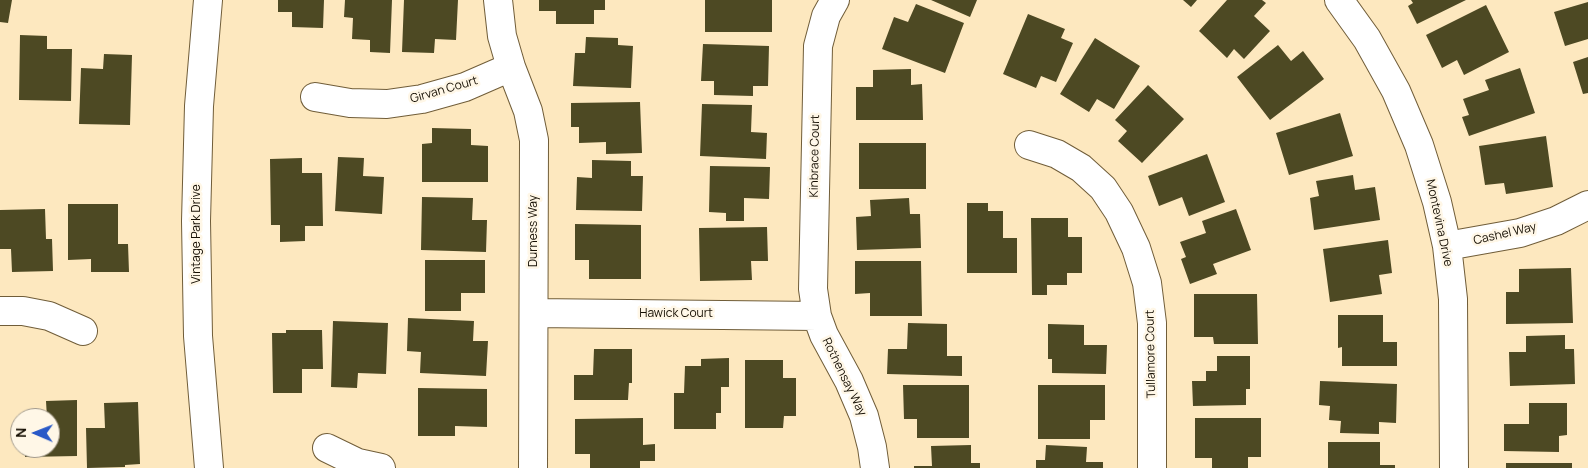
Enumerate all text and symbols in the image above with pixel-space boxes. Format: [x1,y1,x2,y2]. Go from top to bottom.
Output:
street label: Girvan Court [409,74,479,106]
street label: Kinbrace Court [807,115,823,197]
street label: Montevina Drive [1423,178,1455,268]
street label: Vintage Park Drive [190,184,204,284]
street label: Durness Way [527,195,541,267]
street label: Cashel Way [1472,220,1538,248]
street label: Hawick Court [639,307,713,321]
street label: Tullamore Court [1143,310,1159,398]
street label: Rothensay Way [819,336,869,418]
north arrow [10,408,60,458]
text: N [11,428,30,438]

